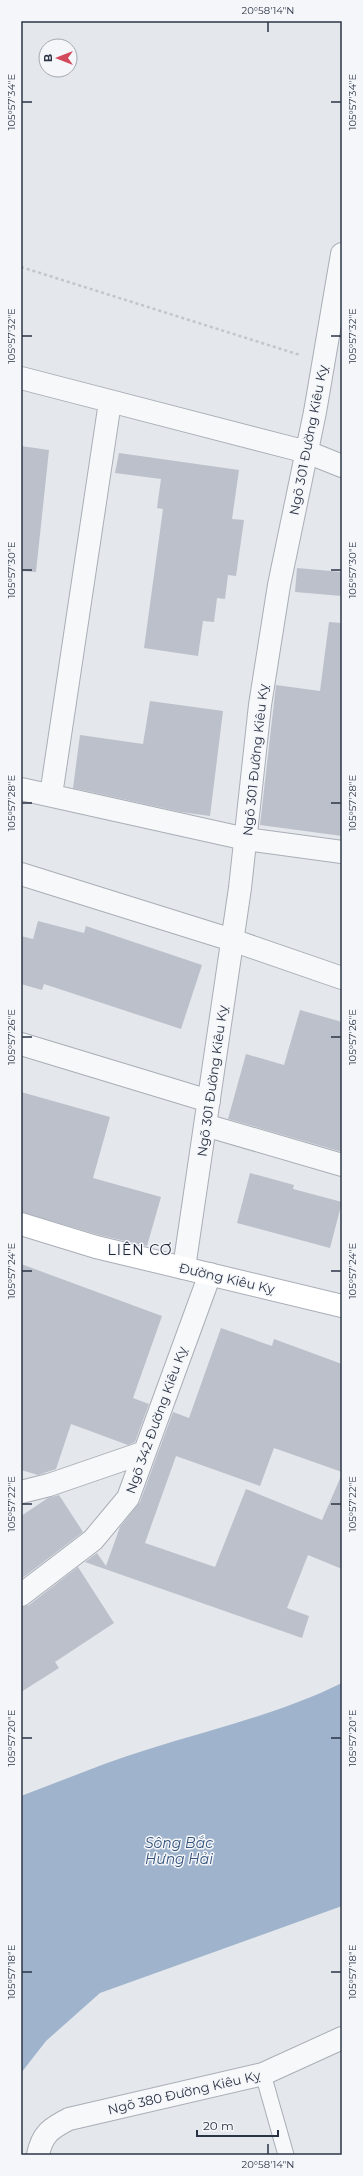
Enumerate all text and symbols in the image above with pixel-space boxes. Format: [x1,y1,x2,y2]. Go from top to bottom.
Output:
text: 20°58'14"N [242,4,294,17]
north arrow [38,38,78,78]
text: B [41,54,55,62]
text: 105°57'34"E [5,74,18,130]
text: 105°57'34"E [346,74,359,130]
text: 105°57'32"E [5,308,18,364]
text: 105°57'32"E [346,308,359,364]
street label: Ngõ 301 Đường Kiêu Kỵ [286,363,331,516]
text: 105°57'30"E [5,541,18,598]
text: 105°57'30"E [346,541,359,598]
street label: Ngõ 301 Đường Kiêu Kỵ [239,682,271,837]
text: 105°57'28"E [5,774,18,831]
text: 105°57'28"E [346,774,359,831]
street label: Ngõ 301 Đường Kiêu Kỵ [193,1003,231,1158]
text: 105°57'26"E [5,1009,18,1065]
text: 105°57'26"E [346,1009,359,1065]
district label: LIÊN CƠ [107,1241,173,1259]
text: 105°57'24"E [5,1243,18,1299]
text: 105°57'24"E [346,1243,359,1299]
street label: Đường Kiêu Kỵ [178,1259,277,1297]
street label: Ngõ 342 Đường Kiêu Kỵ [122,1343,190,1496]
text: 105°57'22"E [5,1476,18,1532]
text: 105°57'22"E [346,1476,359,1532]
text: 105°57'20"E [5,1709,18,1766]
text: 105°57'20"E [346,1709,359,1766]
water label: Sông Bắc Hưng Hải [145,1834,213,1868]
text: 105°57'18"E [5,1944,18,1999]
text: 105°57'18"E [346,1944,359,1999]
street label: Ngõ 380 Đường Kiêu Kỵ [106,2066,263,2117]
scale bar [197,2112,278,2138]
text: 20 m [203,2118,234,2133]
text: 20°58'14"N [242,2158,294,2171]

